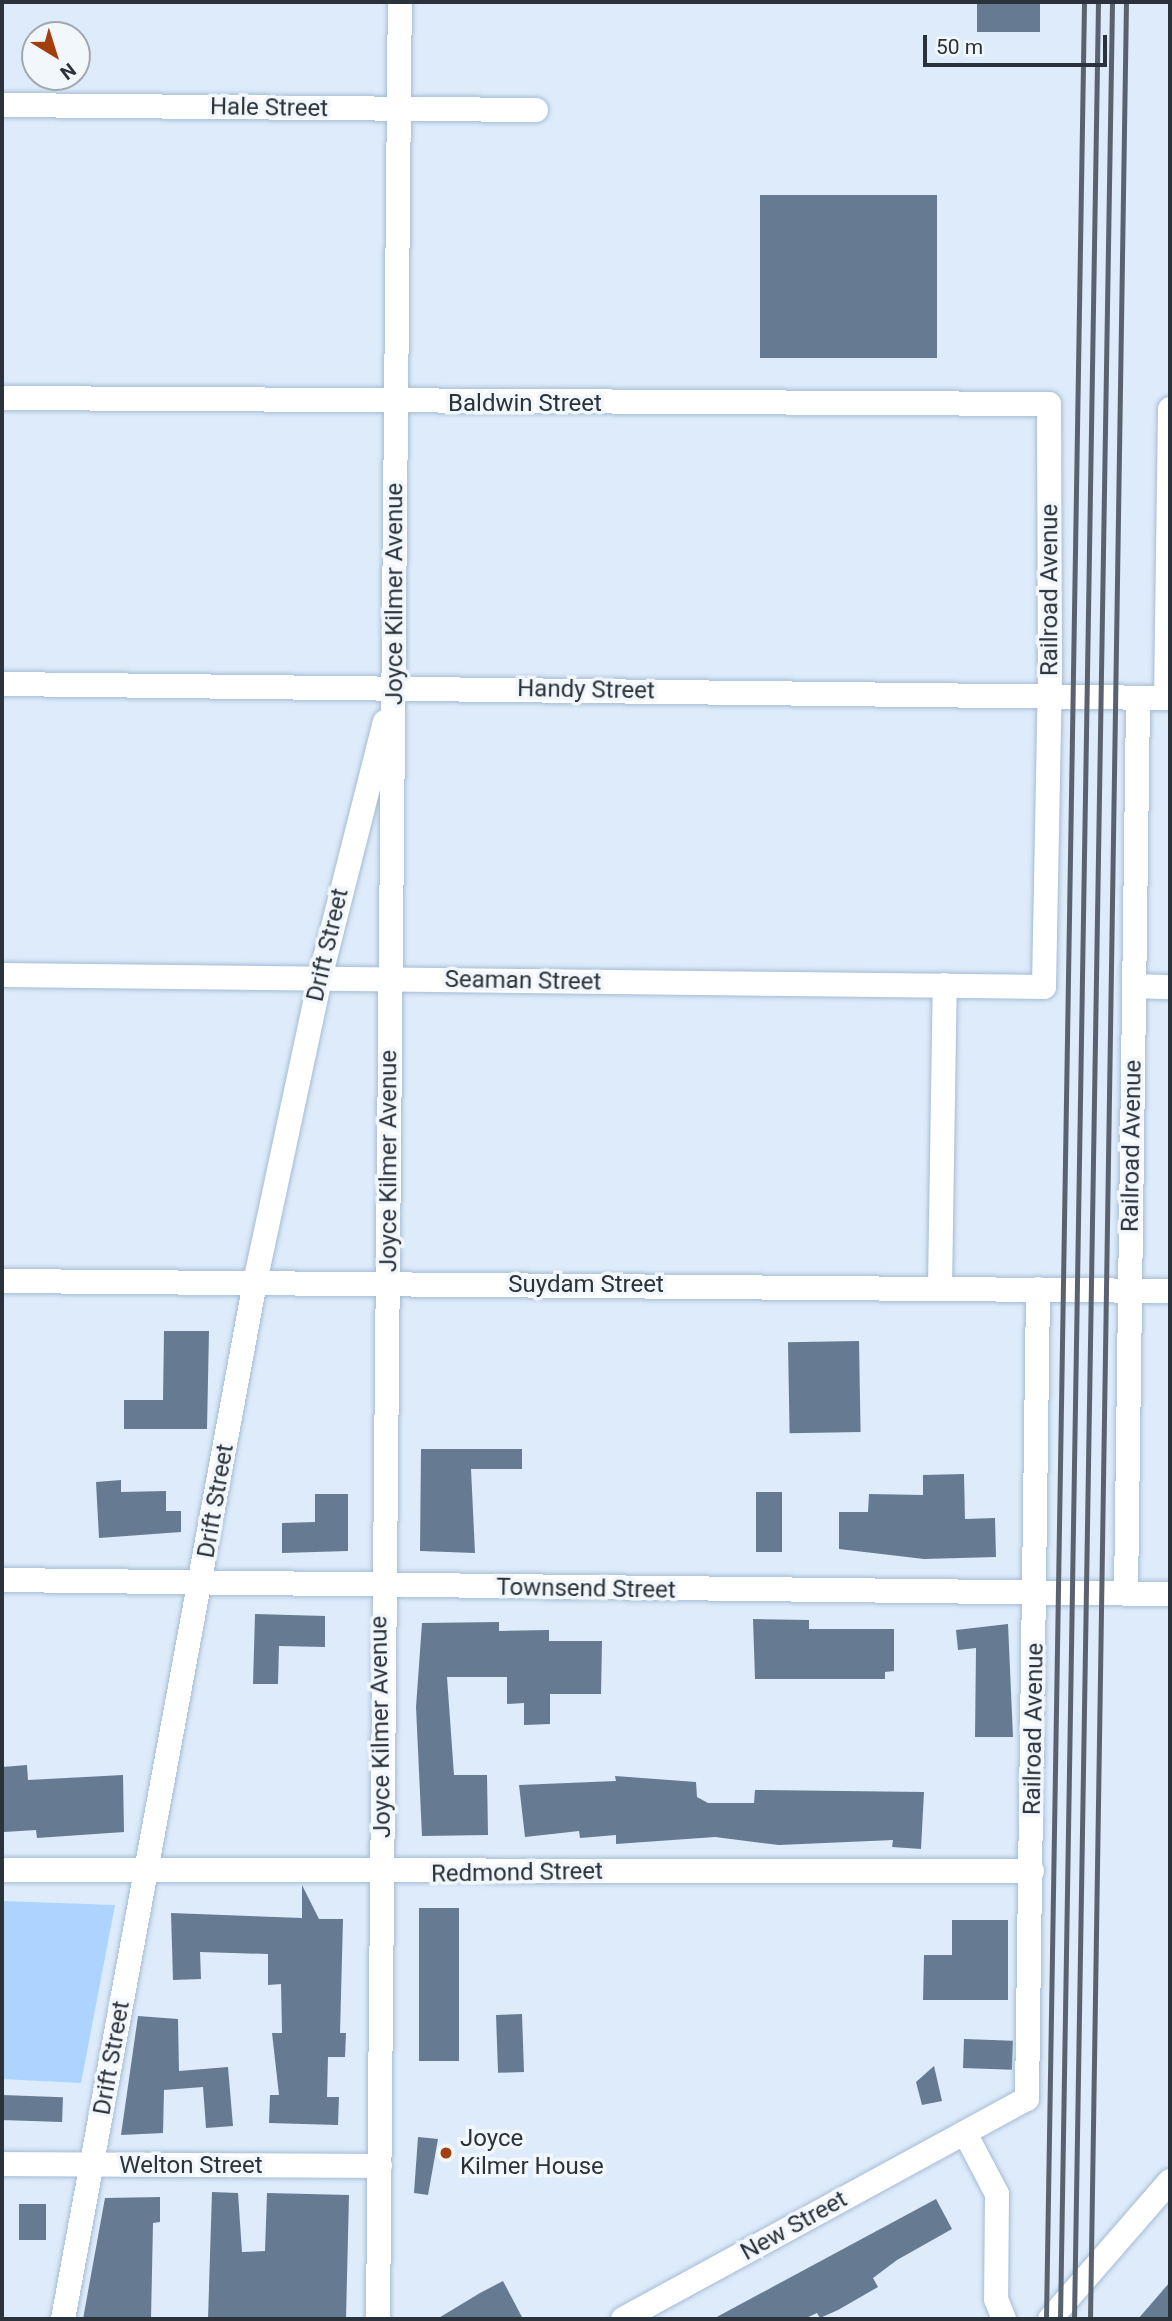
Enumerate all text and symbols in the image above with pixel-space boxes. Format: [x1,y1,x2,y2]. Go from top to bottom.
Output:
north arrow [21,21,91,91]
scale bar [927,21,1111,65]
text: 50 m [936,35,983,59]
text: N [56,58,80,85]
street label: Hale Street [210,93,328,123]
street label: Baldwin Street [448,390,602,418]
street label: Joyce Kilmer Avenue [381,483,409,705]
street label: Railroad Avenue [1036,504,1064,676]
street label: Handy Street [517,674,655,706]
street label: Drift Street [301,886,355,1004]
street label: Seaman Street [444,965,602,997]
street label: Joyce Kilmer Avenue [375,1050,403,1272]
street label: Railroad Avenue [1116,1060,1148,1232]
street label: Suydam Street [508,1271,664,1299]
street label: Drift Street [192,1442,240,1560]
street label: Townsend Street [496,1573,676,1605]
street label: Joyce Kilmer Avenue [365,1616,397,1838]
street label: Railroad Avenue [1018,1643,1050,1815]
street label: Redmond Street [431,1857,603,1889]
street label: Drift Street [88,1999,136,2117]
place label: Joyce Kilmer House [460,2125,604,2181]
marker: Joyce Kilmer House [438,2145,454,2161]
street label: Welton Street [119,2152,263,2180]
street label: New Street [736,2185,852,2267]

